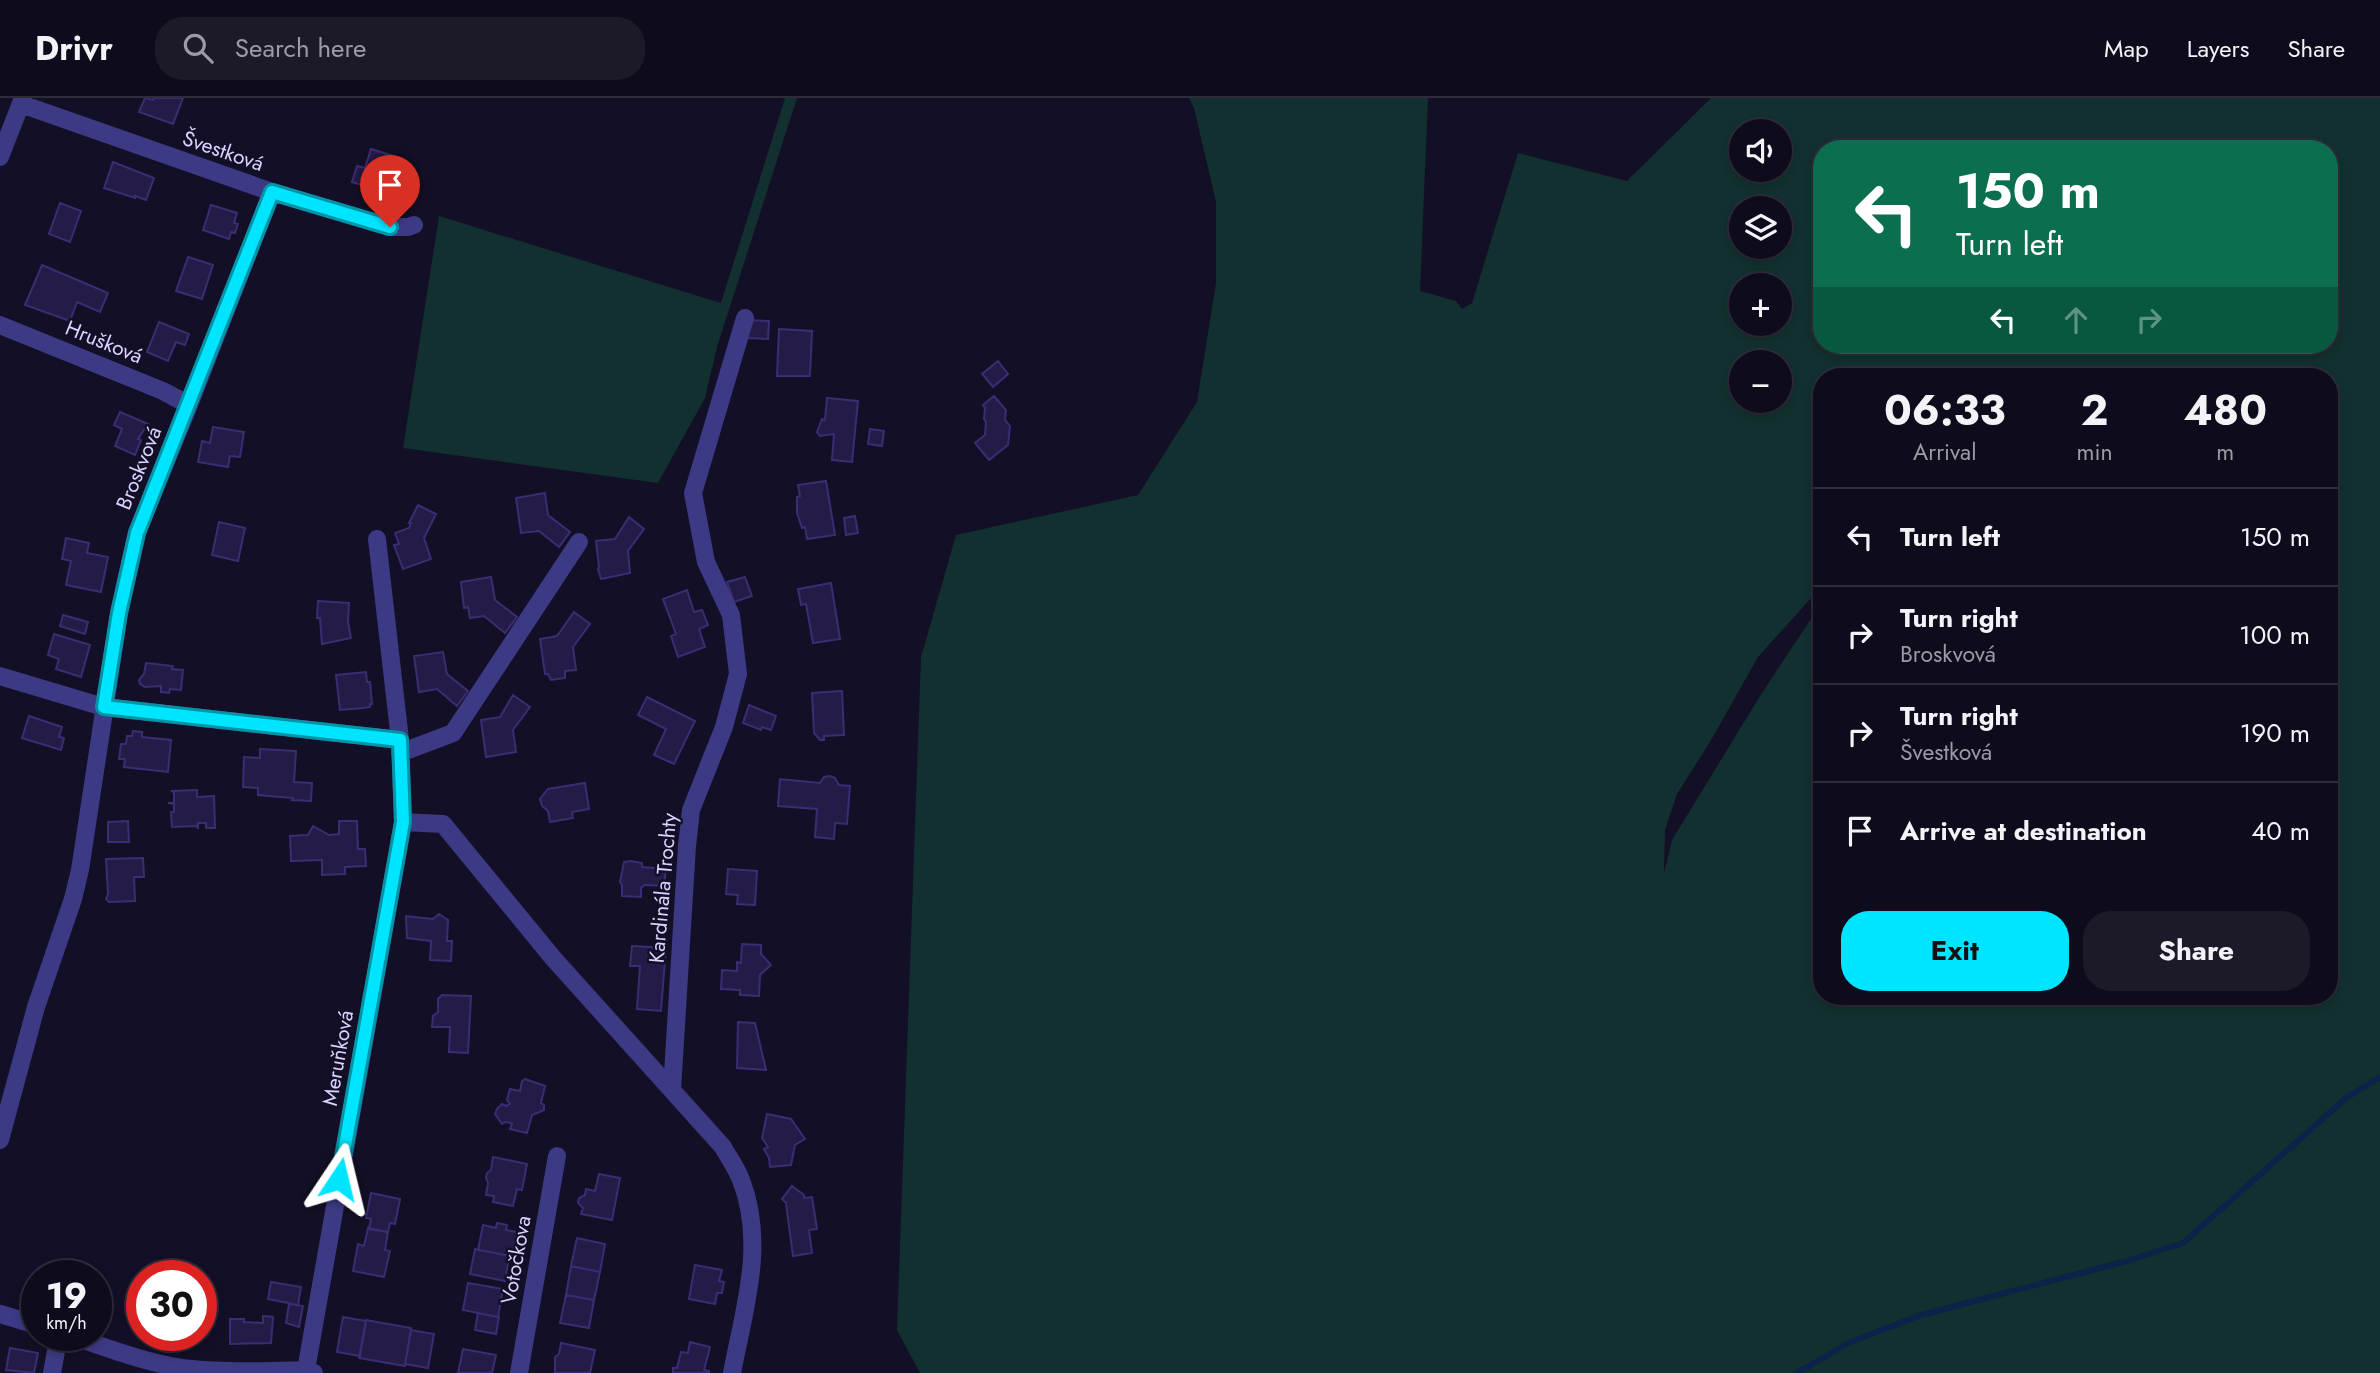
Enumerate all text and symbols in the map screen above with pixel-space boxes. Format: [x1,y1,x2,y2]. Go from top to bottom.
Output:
search box [155,17,645,80]
text: Drivr [35,25,113,72]
icon: search [179,29,217,67]
text: Search here [235,29,366,67]
text: Map [2104,31,2149,66]
text: Layers [2187,31,2249,66]
text: Share [2287,31,2345,66]
map controls [1729,119,1792,413]
button: sound [1729,119,1792,182]
street label: Švestková [178,123,268,179]
pin [360,155,420,227]
text: 150 m [1956,156,2100,226]
icon: arrive [371,166,409,204]
icon: left [1841,168,1932,259]
button: layers [1729,196,1792,259]
text: Turn left [1956,221,2063,267]
button: + [1729,273,1792,336]
icon: left [1984,301,2022,339]
icon: ahead [2057,301,2095,339]
icon: right [2130,301,2168,339]
street label: Hrušková [61,313,147,371]
button: − [1729,350,1792,413]
text: 06:33 [1884,380,2006,441]
text: 2 [2081,380,2108,441]
text: 480 [2184,380,2267,441]
street label: Broskvová [109,422,169,514]
text: Arrival [1913,435,1976,469]
text: min [2077,435,2113,469]
text: m [2216,435,2234,469]
icon: left [1841,518,1879,556]
text: Turn left [1900,518,2000,556]
text: 150 m [2240,518,2310,556]
text: Turn right [1900,599,2018,637]
icon: right [1841,616,1879,654]
text: 100 m [2239,616,2310,654]
text: Broskvová [1900,637,1996,671]
text: Turn right [1900,697,2018,735]
icon: right [1841,714,1879,752]
text: 190 m [2240,714,2310,752]
text: Švestková [1900,735,1992,769]
street label: Kardinála Trochty [641,811,685,964]
icon: arrive [1841,812,1879,850]
text: Arrive at destination [1900,812,2147,850]
text: 40 m [2251,812,2310,850]
button: Exit [1841,911,2069,991]
button: Share [2083,911,2310,991]
street label: Meruňková [315,1008,361,1108]
position arrow [302,1142,376,1216]
street label: Votočkova [493,1213,539,1307]
speed limit sign: 30 [126,1260,217,1351]
text: 19 [46,1271,87,1321]
text: km/h [46,1310,87,1336]

